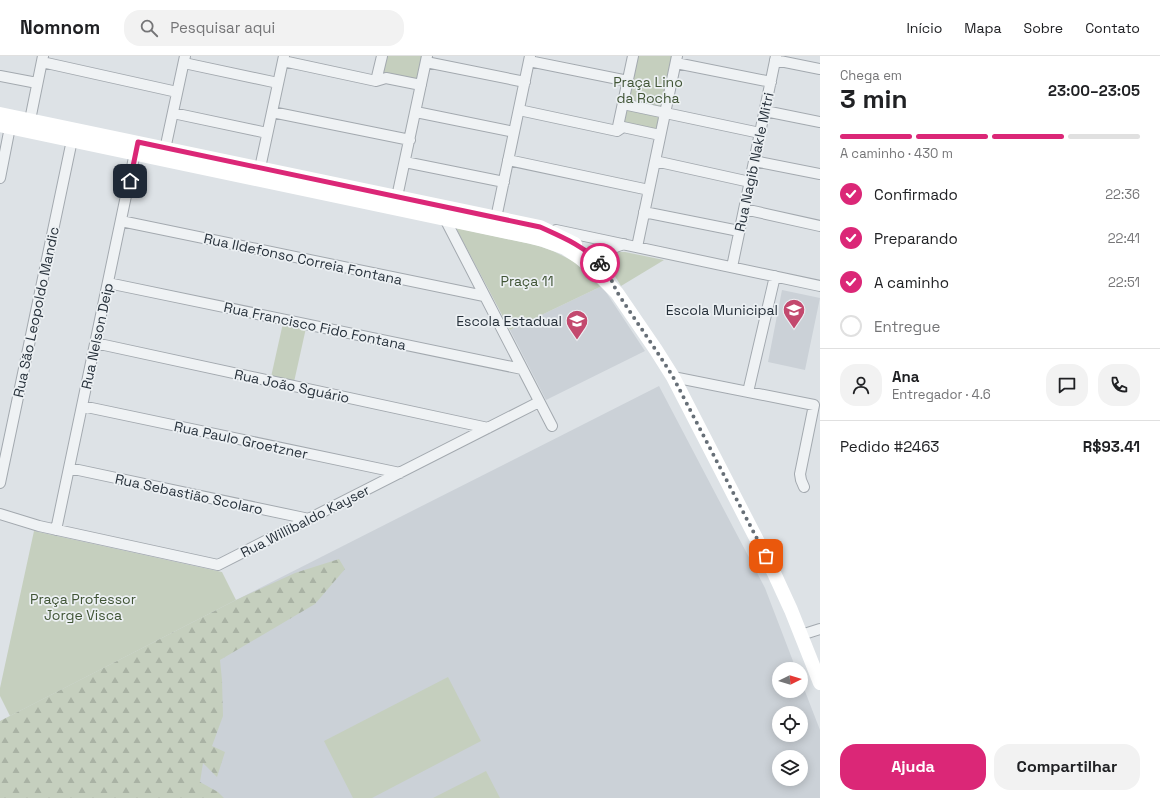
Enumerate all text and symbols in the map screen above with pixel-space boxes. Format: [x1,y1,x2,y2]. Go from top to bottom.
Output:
search box [124,10,404,46]
text: Nomnom [20,15,100,40]
icon: search [138,17,160,39]
text: Pesquisar aqui [170,18,275,37]
text: Início [906,19,942,37]
text: Mapa [964,19,1002,37]
text: Sobre [1024,19,1063,37]
text: Contato [1085,19,1140,37]
text: Chega em [840,67,902,84]
park label: Praça Lino da Rocha [613,73,683,107]
text: 23:00–23:05 [1048,81,1140,100]
text: 3 min [840,82,908,116]
street label: Rua Nagib Nakle Mitri [730,91,778,233]
text: A caminho · 430 m [840,145,953,162]
pin [113,164,147,198]
icon: home [119,170,141,192]
icon: check [840,183,862,205]
text: Confirmado [874,185,958,204]
text: 22:36 [1105,186,1140,203]
street label: Rua São Leopoldo Mandic [9,225,63,399]
icon: check [840,227,862,249]
street label: Rua Ildefonso Correia Fontana [202,229,404,289]
text: Preparando [874,229,958,248]
text: 22:41 [1108,230,1140,247]
courier [580,243,620,283]
icon: bike [589,252,611,274]
icon: check [840,271,862,293]
park label: Praça 11 [500,272,554,290]
text: A caminho [874,273,949,292]
text: 22:51 [1108,274,1140,291]
street label: Rua Nelson Deip [77,281,117,391]
school or university icon: Escola Municipal [781,297,807,330]
street label: Rua Francisco Fido Fontana [222,298,408,354]
place label: Escola Municipal [666,301,778,319]
school or university icon: Escola Estadual [564,308,590,341]
place label: Escola Estadual [456,312,562,330]
text: Entregue [874,317,940,336]
button: person [840,364,882,406]
button: chat [1046,364,1088,406]
button: phone [1098,364,1140,406]
street label: Rua João Sguário [233,365,351,407]
text: Ana [892,367,919,386]
text: Entregador · 4.6 [892,386,991,403]
street label: Rua Paulo Groetzner [172,417,310,463]
text: Pedido #2463 [840,437,939,456]
text: R$93.41 [1083,437,1140,456]
street label: Rua Sebastião Scolaro [113,470,265,518]
street label: Rua Willibaldo Kayser [237,481,373,561]
pin [749,539,783,573]
icon: bag [755,545,777,567]
park label: Praça Professor Jorge Visca [30,590,136,624]
north arrow [772,662,808,698]
map controls [772,662,808,786]
button: locate [772,706,808,742]
button: Ajuda [840,744,986,790]
button: Compartilhar [994,744,1140,790]
button: layers [772,750,808,786]

